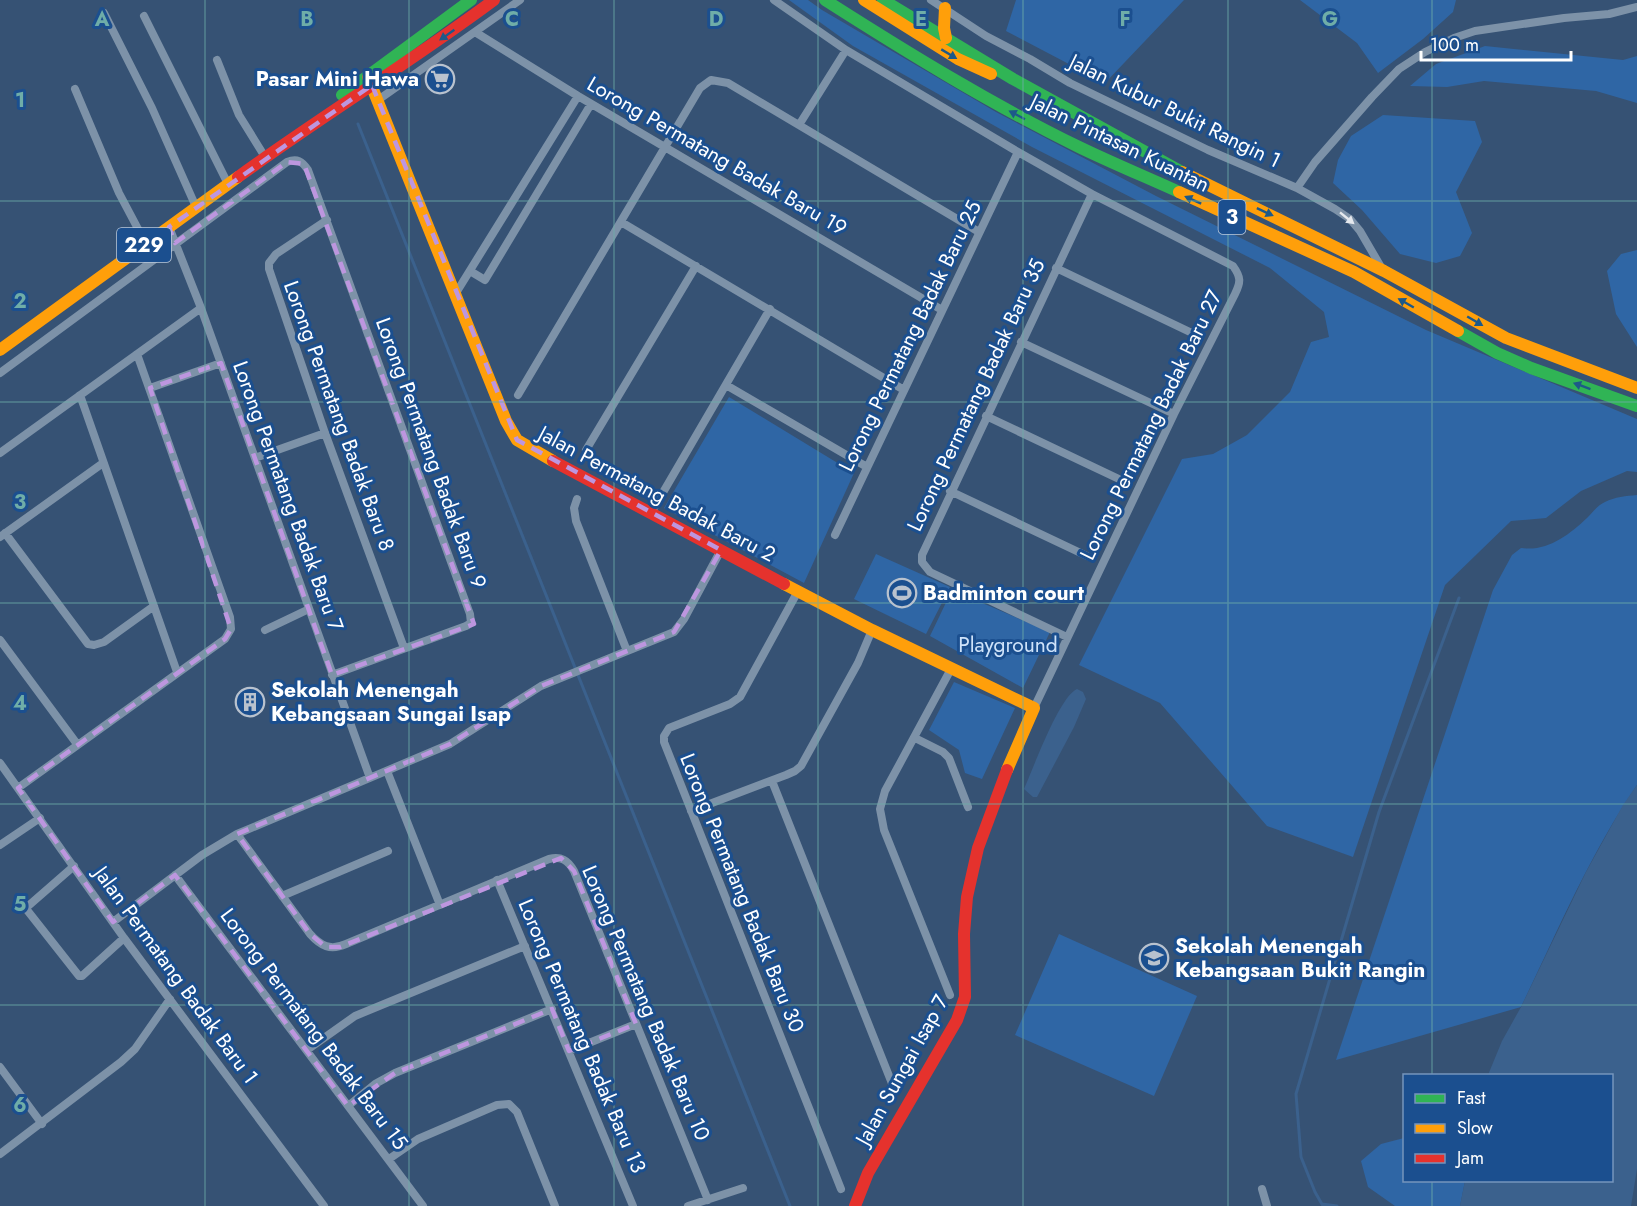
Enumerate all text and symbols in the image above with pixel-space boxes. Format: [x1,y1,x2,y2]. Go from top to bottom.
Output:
text: A [94,5,110,34]
text: B [300,5,314,34]
text: C [505,5,519,34]
text: D [709,5,723,34]
text: E [915,5,927,34]
text: F [1119,5,1131,34]
text: G [1322,5,1338,34]
scale bar [1421,24,1571,62]
one-way arrow [440,29,456,41]
text: 100 m [1430,32,1479,58]
street label: Jalan Kubur Bukit Rangin 1 [1061,45,1286,175]
one-way arrow [941,48,957,59]
supermarket icon: Pasar Mini Hawa [424,63,456,95]
place label: Pasar Mini Hawa [256,64,419,94]
street label: Lorong Permatang Badak Baru 19 [581,69,853,243]
street label: Jalan Pintasan Kuantan [1023,85,1215,199]
text: 1 [15,86,25,115]
one-way arrow [1009,110,1026,120]
one-way arrow [1185,195,1202,204]
street label: Lorong Permatang Badak Baru 25 [831,196,989,476]
road number: 3 [1218,200,1246,234]
one-way arrow [1256,207,1273,216]
one-way arrow [1339,211,1355,224]
road number: 229 [117,228,171,262]
street label: Lorong Permatang Badak Baru 35 [900,254,1052,536]
street label: Lorong Permatang Badak Baru 8 [276,277,402,555]
street label: Lorong Permatang Badak Baru 27 [1072,285,1230,565]
text: 2 [13,287,27,316]
one-way arrow [1398,297,1414,308]
street label: Lorong Permatang Badak Baru 9 [368,313,494,593]
one-way arrow [1467,315,1483,326]
street label: Lorong Permatang Badak Baru 7 [225,357,351,635]
one-way arrow [1573,380,1591,390]
street label: Jalan Permatang Badak Baru 2 [530,417,781,569]
text: 3 [14,488,26,517]
sports icon: Badminton court [886,577,918,609]
place label: Badminton court [923,578,1084,608]
park label: Playground [958,630,1058,660]
place label: Sekolah Menengah Kebangsaan Sungai Isap [271,675,511,729]
building icon: Sekolah Menengah Kebangsaan Sungai Isap [234,686,266,718]
text: 4 [13,689,27,718]
street label: Lorong Permatang Badak Baru 30 [672,749,812,1037]
street label: Jalan Permatang Badak Baru 1 [85,858,265,1090]
street label: Lorong Permatang Badak Baru 10 [574,861,718,1145]
text: 5 [14,890,27,919]
street label: Lorong Permatang Badak Baru 13 [511,894,653,1178]
street label: Lorong Permatang Badak Baru 15 [213,902,415,1156]
place label: Sekolah Menengah Kebangsaan Bukit Rangin [1175,931,1425,985]
school or university icon: Sekolah Menengah Kebangsaan Bukit Rangin [1138,942,1170,974]
street label: Jalan Sungai Isap 7 [847,989,956,1153]
legend [1403,1074,1613,1182]
text: Fast [1457,1085,1486,1111]
text: 6 [13,1091,27,1120]
text: Slow [1457,1115,1494,1141]
text: Jam [1455,1145,1484,1171]

